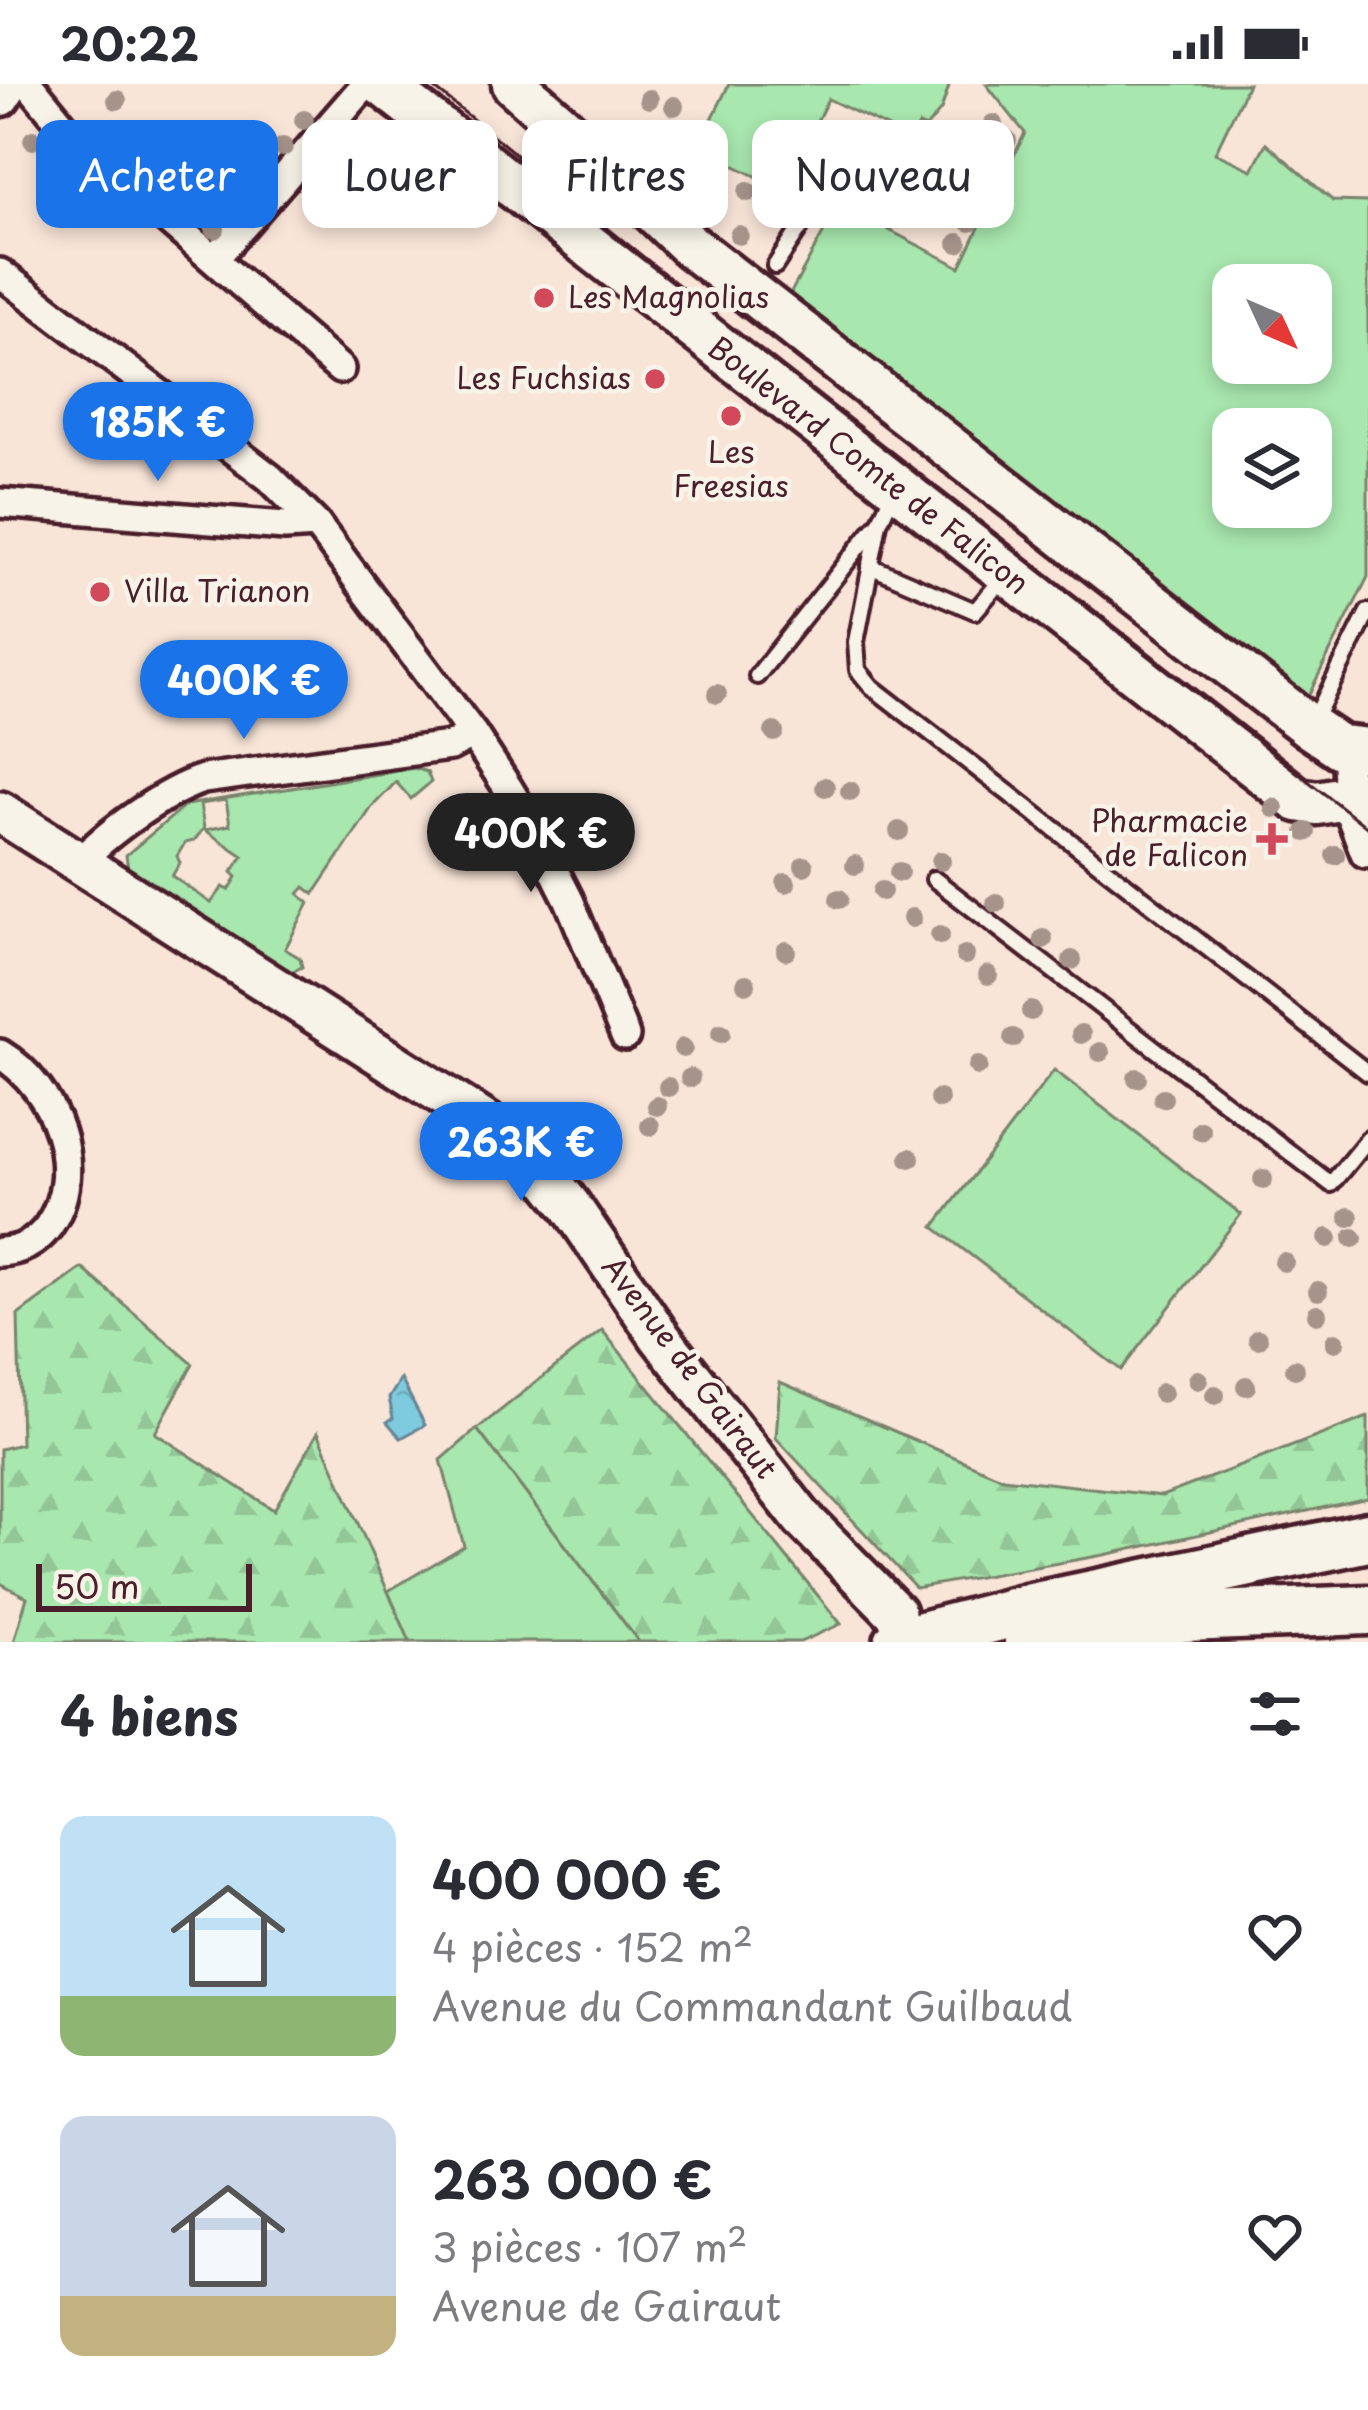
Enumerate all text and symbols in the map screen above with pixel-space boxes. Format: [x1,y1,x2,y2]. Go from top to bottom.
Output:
text: 20:22 [60,8,199,76]
chip: Acheter [36,120,278,228]
chip: Louer [302,120,498,228]
chip: Filtres [522,120,728,228]
chip: Nouveau [752,120,1014,228]
north arrow [1212,264,1332,384]
map controls [1212,264,1332,528]
place label: Les Magnolias [568,273,769,318]
marker: Les Magnolias [531,285,557,311]
street label: Boulevard Comte de Falicon [699,324,1040,604]
place label: Les Fuchsias [457,354,631,399]
marker: Les Fuchsias [642,366,668,392]
pin: 185K € [60,382,256,484]
text: 185K € [90,391,226,450]
marker: Les Freesias [718,403,744,429]
button: layers [1212,408,1332,528]
place label: Les Freesias [673,428,789,507]
place label: Villa Trianon [124,567,310,612]
marker: Villa Trianon [87,579,113,605]
pin: 400K € [146,640,342,742]
text: 400K € [167,649,321,708]
pin: 400K € [433,793,629,895]
place label: Pharmacie de Falicon [1091,797,1248,876]
text: 400K € [454,802,608,861]
marker: Pharmacie de Falicon [1259,826,1285,852]
pin: 263K € [423,1102,619,1204]
text: 263K € [447,1111,595,1170]
street label: Avenue de Gairaut [592,1246,790,1487]
scale bar [36,1558,252,1611]
text: 50 m [54,1560,140,1610]
text: 4 biens [60,1676,239,1753]
icon: filters [1242,1681,1308,1747]
text: 400 000 € [432,1839,722,1916]
icon: home [156,1864,300,2008]
icon: heart [1242,1903,1308,1969]
text: 4 pièces · 152 m² [432,1916,753,1975]
text: Avenue du Commandant Guilbaud [432,1975,1072,2034]
text: 263 000 € [432,2139,713,2216]
icon: home [156,2164,300,2308]
icon: heart [1242,2203,1308,2269]
text: 3 pièces · 107 m² [432,2216,748,2275]
text: Avenue de Gairaut [432,2275,781,2334]

